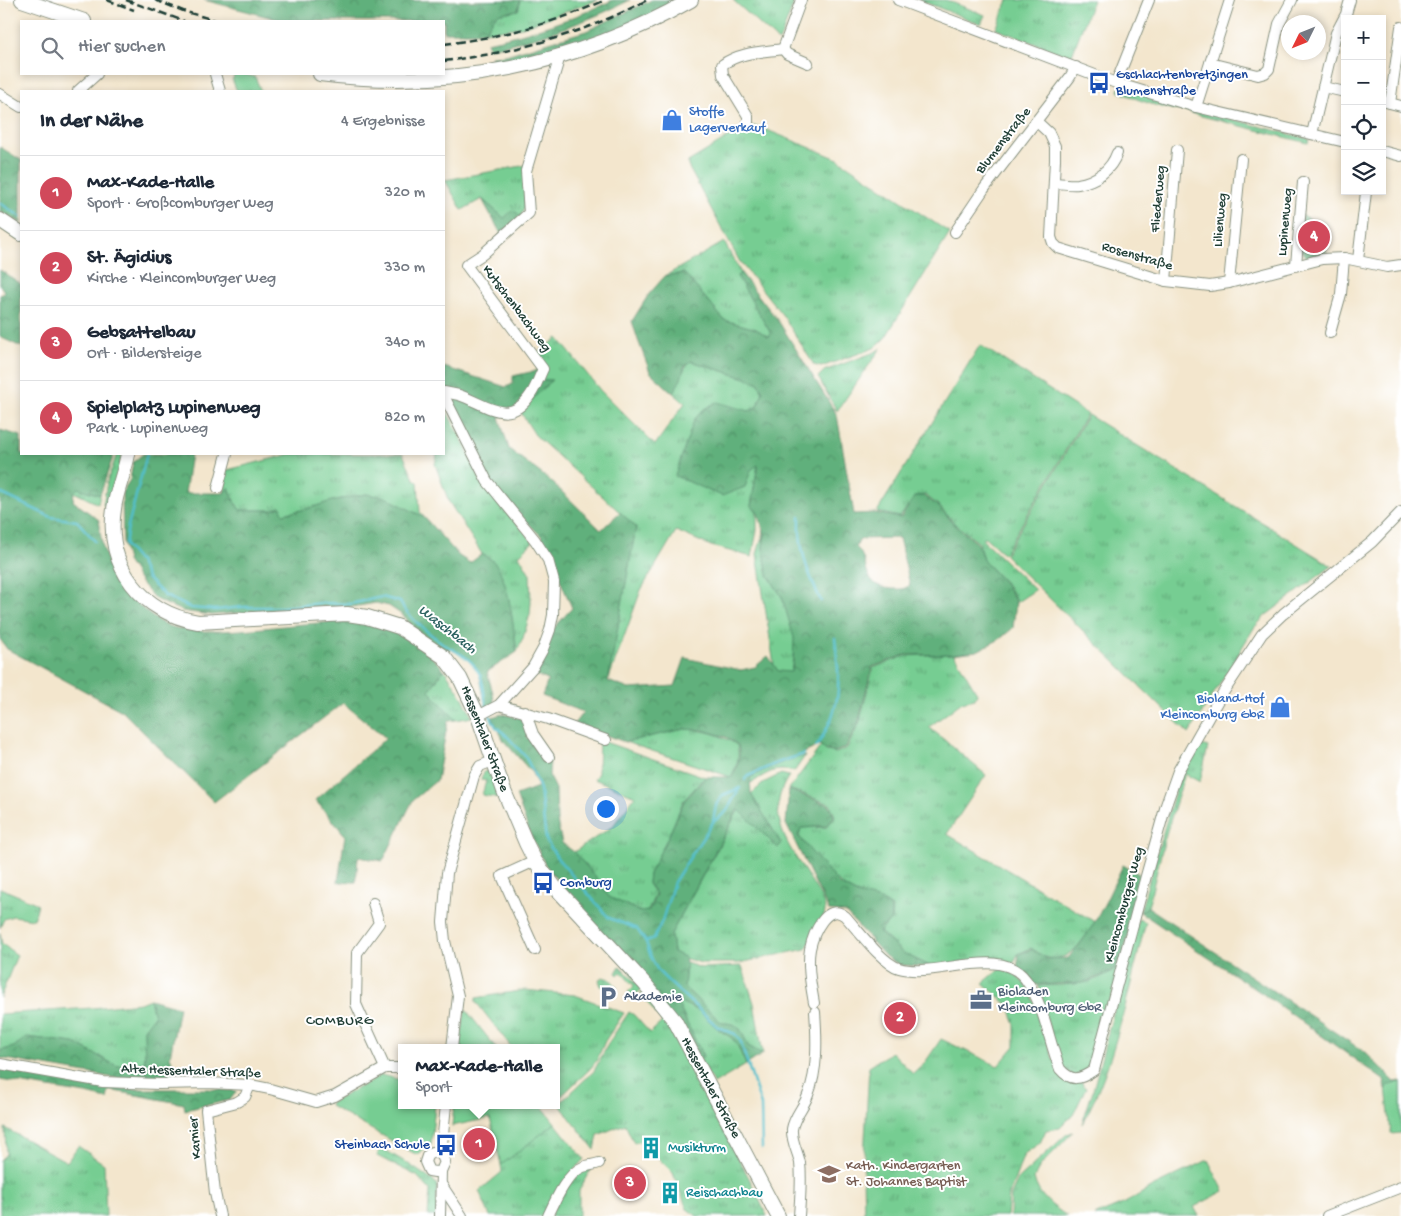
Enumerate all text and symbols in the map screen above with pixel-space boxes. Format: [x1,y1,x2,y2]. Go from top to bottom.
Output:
north arrow [1281,15,1326,60]
map controls [1341,15,1386,195]
button: + [1341,15,1386,60]
search box [20,20,445,75]
icon: search [38,34,66,62]
text: Hier suchen [78,36,165,59]
button: − [1341,60,1386,105]
place label: Gschlachtenbretzingen Blumenstraße [1115,67,1248,100]
bus stop icon: Gschlachtenbretzingen Blumenstraße [1086,70,1112,96]
place label: Stoffe Lagerverkauf [689,104,767,137]
street label: Blumenstraße [972,104,1036,179]
button: locate [1341,105,1386,150]
shop icon: Stoffe Lagerverkauf [659,107,685,133]
text: In der Nähe [40,110,143,135]
text: 4 Ergebnisse [341,113,425,132]
button: layers [1341,150,1386,195]
street label: Fliederweg [1148,165,1170,234]
text: Max-Kade-Halle [87,172,214,195]
text: 1 [53,184,59,203]
text: 320 m [385,184,425,203]
street label: Lupinenweg [1275,187,1297,257]
street label: Lilienweg [1210,192,1232,248]
text: Sport · Großcomburger Weg [87,195,274,214]
pin: 4 [1298,218,1330,256]
street label: Rosenstraße [1100,239,1175,275]
text: St. Ägidius [87,247,171,270]
text: 2 [52,259,60,278]
text: 330 m [384,259,425,278]
street label: Kutschenbachweg [478,262,554,356]
text: Kirche · Kleincomburger Weg [87,270,276,289]
text: Gebsattelbau [87,322,195,345]
text: 3 [52,334,60,353]
text: 340 m [385,334,425,353]
text: Ort · Bildersteige [87,345,201,364]
text: Spielplatz Lupinenweg [87,397,261,420]
text: 4 [52,409,60,428]
text: 820 m [384,409,425,428]
text: Park · Lupinenweg [87,420,208,439]
water label: Waschbach [414,602,481,659]
street label: Hessentaler Straße [456,684,512,795]
place label: Bioland-Hof Kleincomburg GbR [1161,691,1266,724]
shop icon: Bioland-Hof Kleincomburg GbR [1267,694,1293,720]
your location [593,796,619,822]
street label: Kleincomburger Weg [1101,845,1149,965]
bus stop icon: Comburg [530,870,556,896]
place label: Comburg [560,875,612,892]
parking icon: Akademie [595,984,621,1010]
place label: Bioladen Kleincomburg GbR [997,984,1102,1017]
office icon: Bioladen Kleincomburg GbR [968,987,994,1013]
place label: Akademie [624,989,683,1006]
pin: 2 [884,999,916,1037]
district label: COMBURG [306,1012,374,1030]
street label: Hessentaler Straße [676,1034,744,1142]
popup [398,1044,560,1109]
text: Max-Kade-Halle [415,1056,543,1079]
street label: Alte Hessentaler Straße [121,1061,262,1083]
text: Sport [415,1079,451,1098]
street label: Karnier [186,1115,206,1160]
pin: 1 [463,1125,495,1163]
bus stop icon: Steinbach Schule [433,1132,459,1158]
building icon: Musikturm [638,1135,664,1161]
place label: Steinbach Schule [334,1137,431,1154]
place label: Musikturm [668,1140,726,1157]
place label: Kath. Kindergarten St. Johannes Baptist [846,1158,968,1191]
school or university icon: Kath. Kindergarten St. Johannes Baptist [816,1161,842,1187]
pin: 3 [614,1164,646,1202]
building icon: Reischachbau [657,1180,683,1206]
place label: Reischachbau [686,1185,763,1202]

